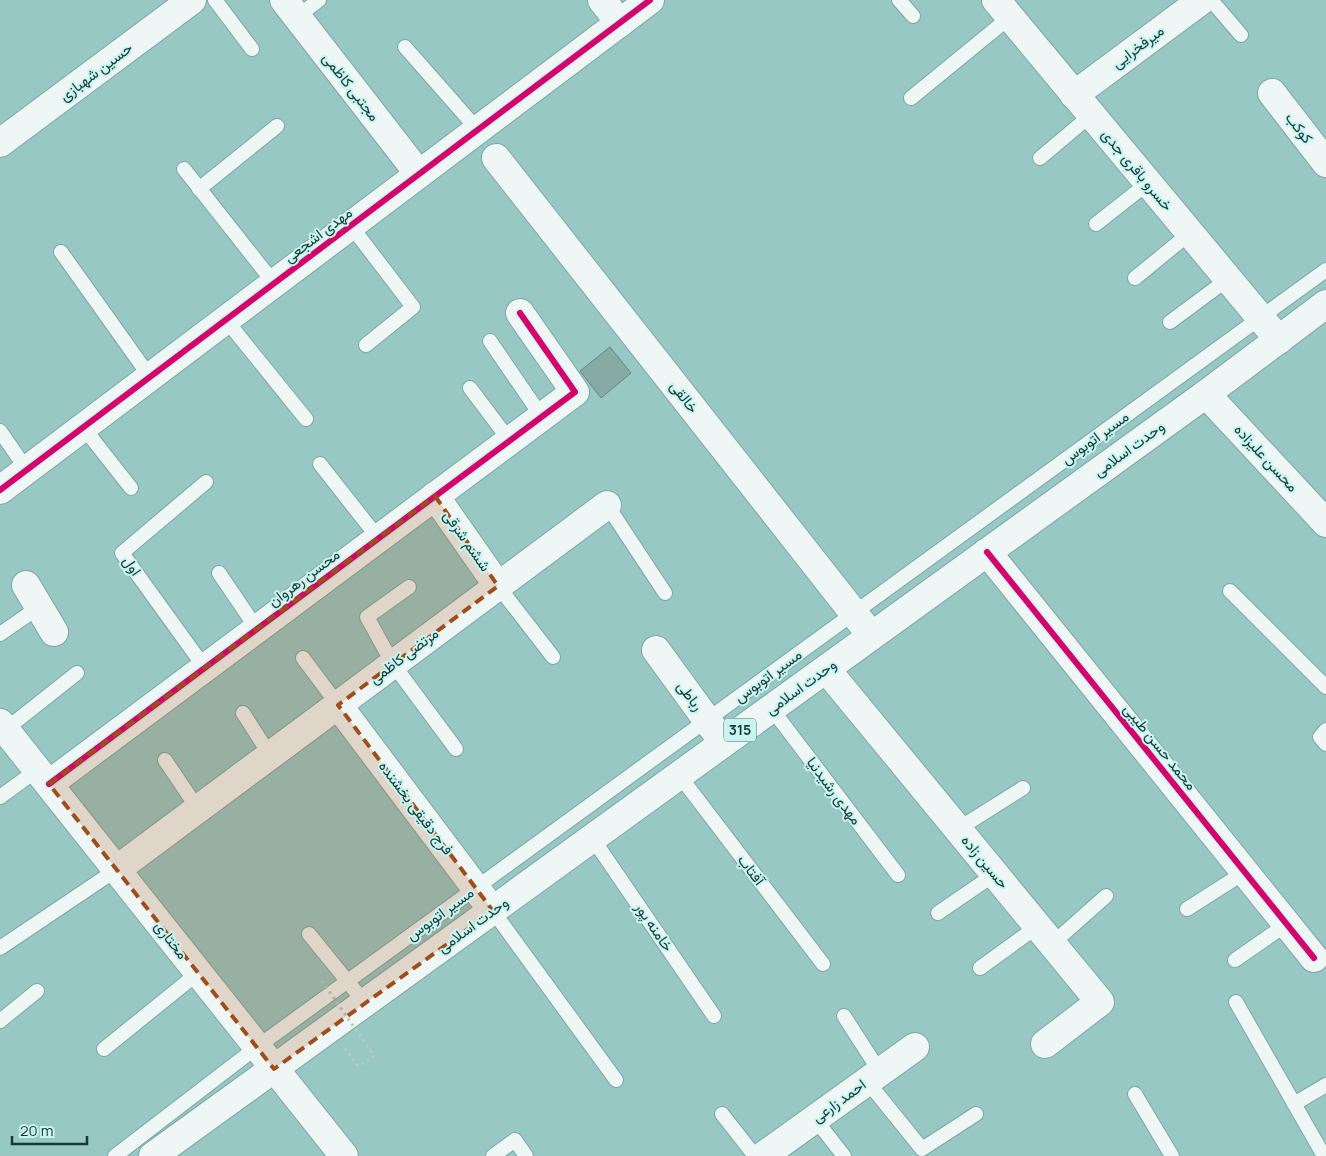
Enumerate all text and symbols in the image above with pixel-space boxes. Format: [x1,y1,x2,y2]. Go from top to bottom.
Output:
street label: میرفخرایی [1107,20,1168,73]
street label: حسین شهبازی [55,37,137,106]
street label: مجتبی کاظمی [318,48,385,125]
street label: کوکب [1281,108,1318,148]
street label: خسرو باقری جدی [1097,124,1178,215]
street label: مهدی اشجعی [279,202,356,267]
street label: خالقی [665,376,704,417]
street label: مسیر اتوبوس [1057,406,1133,469]
street label: وحدت اسلامی [1089,416,1169,482]
street label: محسن علیزاده [1229,419,1303,496]
street label: ششم شرقی [439,506,496,576]
street label: محسن رهروان [263,544,344,612]
street label: اول [118,552,147,580]
street label: مرتضی کاظمی [365,623,443,689]
street label: مسیر اتوبوس [730,644,806,707]
street label: وحدت اسلامی [761,654,841,720]
street label: رباطی [672,676,709,715]
street label: محمد حسن طیبی [1119,699,1202,794]
road number: 315 [724,718,756,742]
street label: مهدی رشیدنیا [802,752,867,829]
street label: فرج دقیقی بخشنده [373,756,459,860]
street label: حسین زاده [957,830,1014,893]
street label: آفتاب [733,850,771,890]
street label: مسیر اتوبوس [402,882,478,945]
street label: وحدت اسلامی [433,892,513,958]
street label: خامنه پور [630,897,679,955]
street label: مختاری [150,916,193,963]
street label: احمد زارعی [807,1074,870,1127]
scale bar [12,1114,88,1146]
text: 20 m [20,1120,53,1141]

